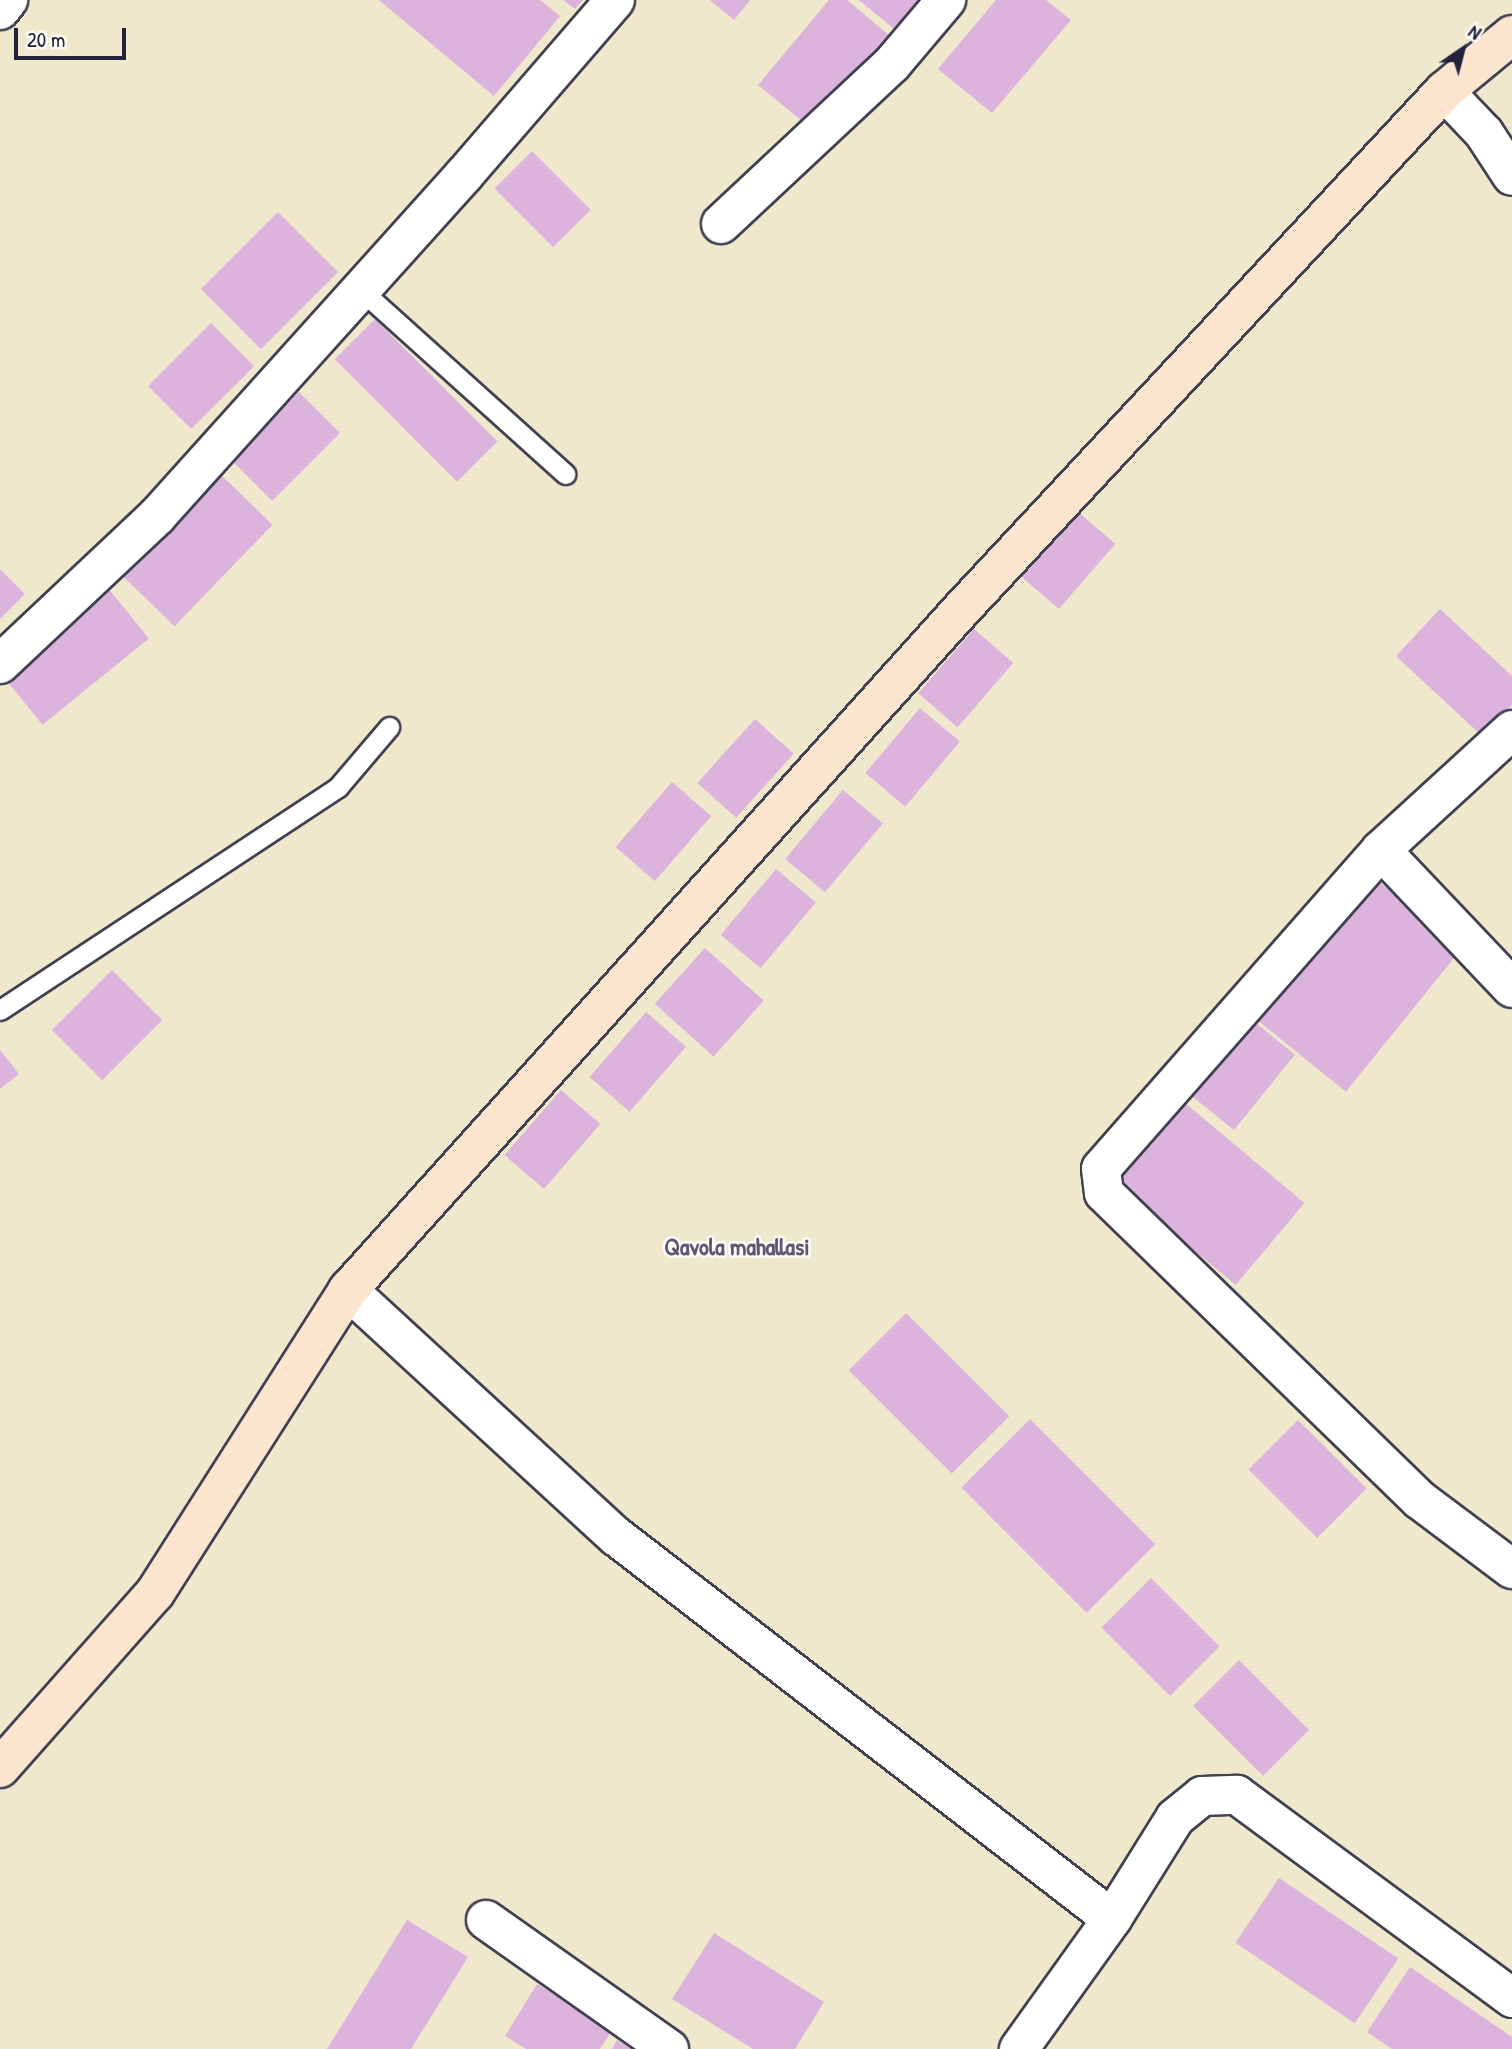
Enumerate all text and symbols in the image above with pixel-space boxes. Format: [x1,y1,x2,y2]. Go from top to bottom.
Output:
scale bar [18,14,130,58]
north arrow [1428,14,1498,84]
text: N [1463,18,1487,45]
text: 20 m [27,25,65,54]
district label: Qavola mahallasi [664,1233,810,1261]

